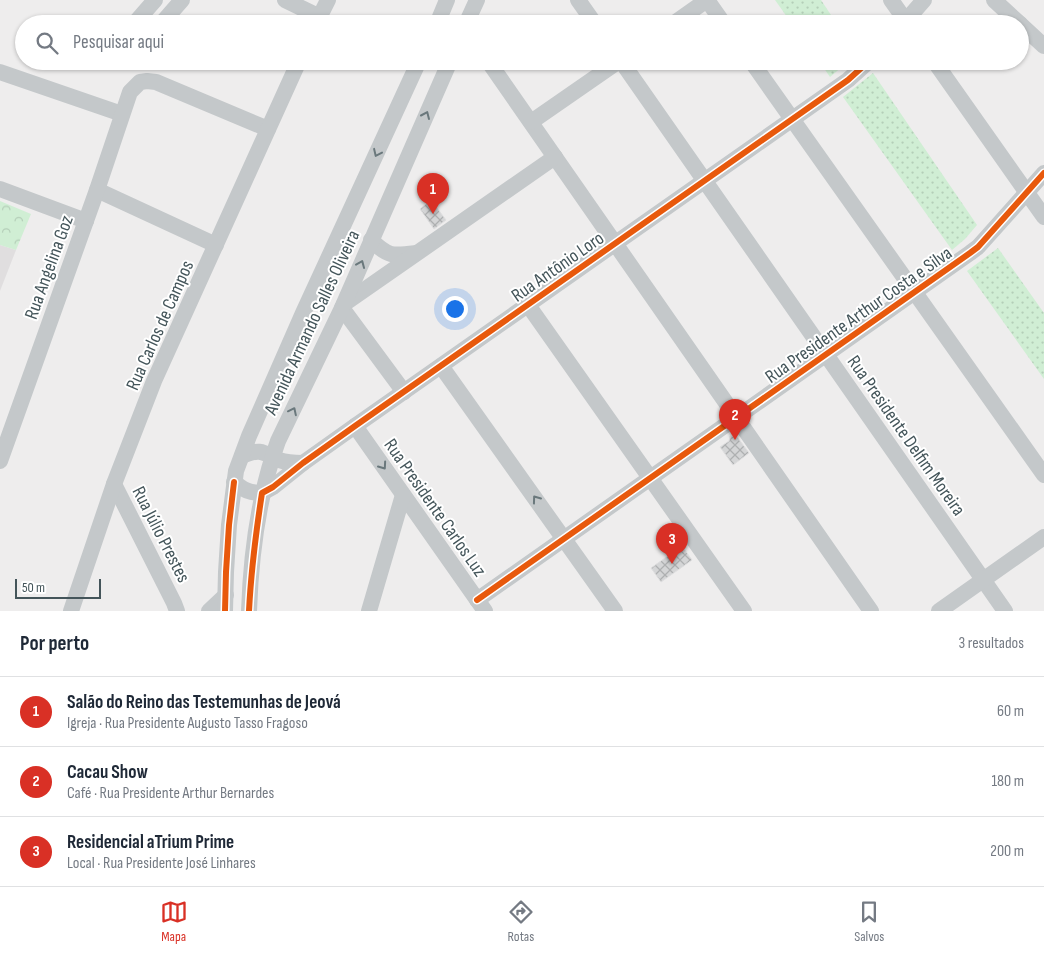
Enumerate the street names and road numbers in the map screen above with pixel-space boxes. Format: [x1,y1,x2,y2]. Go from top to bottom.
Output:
street label: Rua Angelina Goz [20,212,79,323]
street label: Avenida Armando Salles Oliveira [259,227,365,419]
street label: Rua Antônio Loro [507,227,609,308]
street label: Rua Presidente Arthur Costa e Silva [761,242,957,389]
street label: Rua Carlos de Campos [121,257,199,394]
street label: Rua Presidente Delfim Moreira [842,351,970,520]
street label: Rua Presidente Carlos Luz [379,434,491,581]
street label: Rua Júlio Prestes [127,483,195,587]

